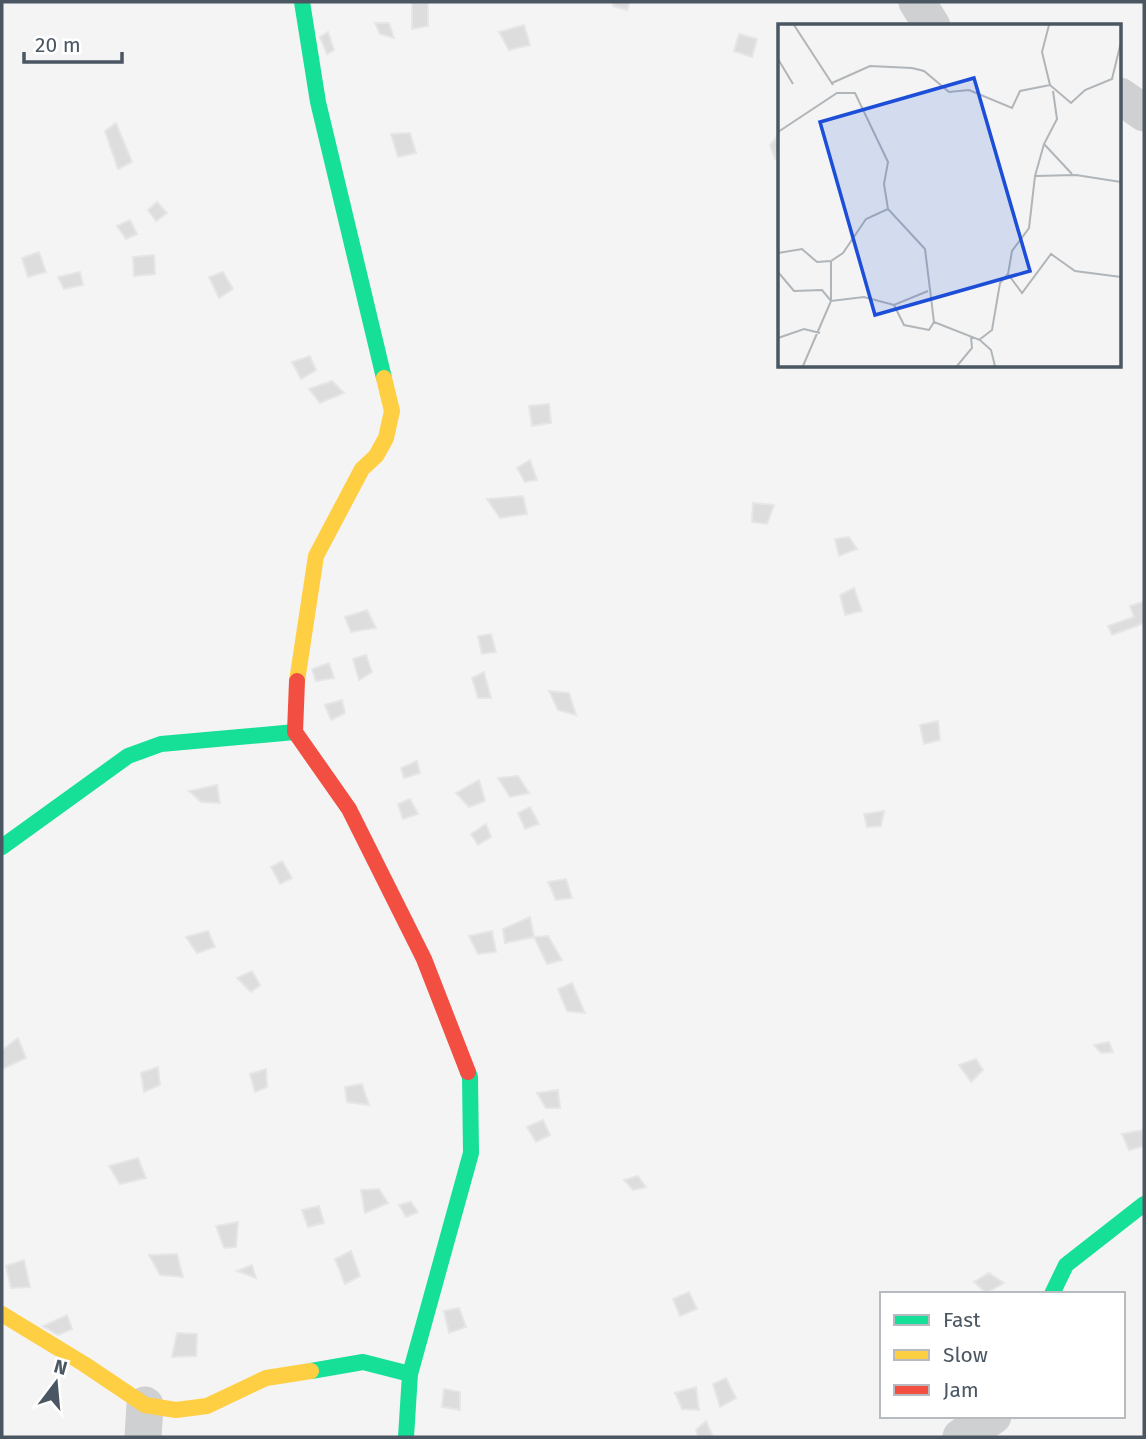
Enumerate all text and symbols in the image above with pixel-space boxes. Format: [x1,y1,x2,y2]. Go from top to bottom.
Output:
scale bar [24,21,122,65]
inset map [778,24,1122,368]
text: 20 m [35,32,81,58]
legend [880,1292,1125,1418]
text: Fast [943,1307,981,1333]
text: Slow [943,1342,988,1368]
north arrow [21,1348,91,1418]
text: N [51,1354,70,1380]
text: Jam [943,1377,979,1403]

